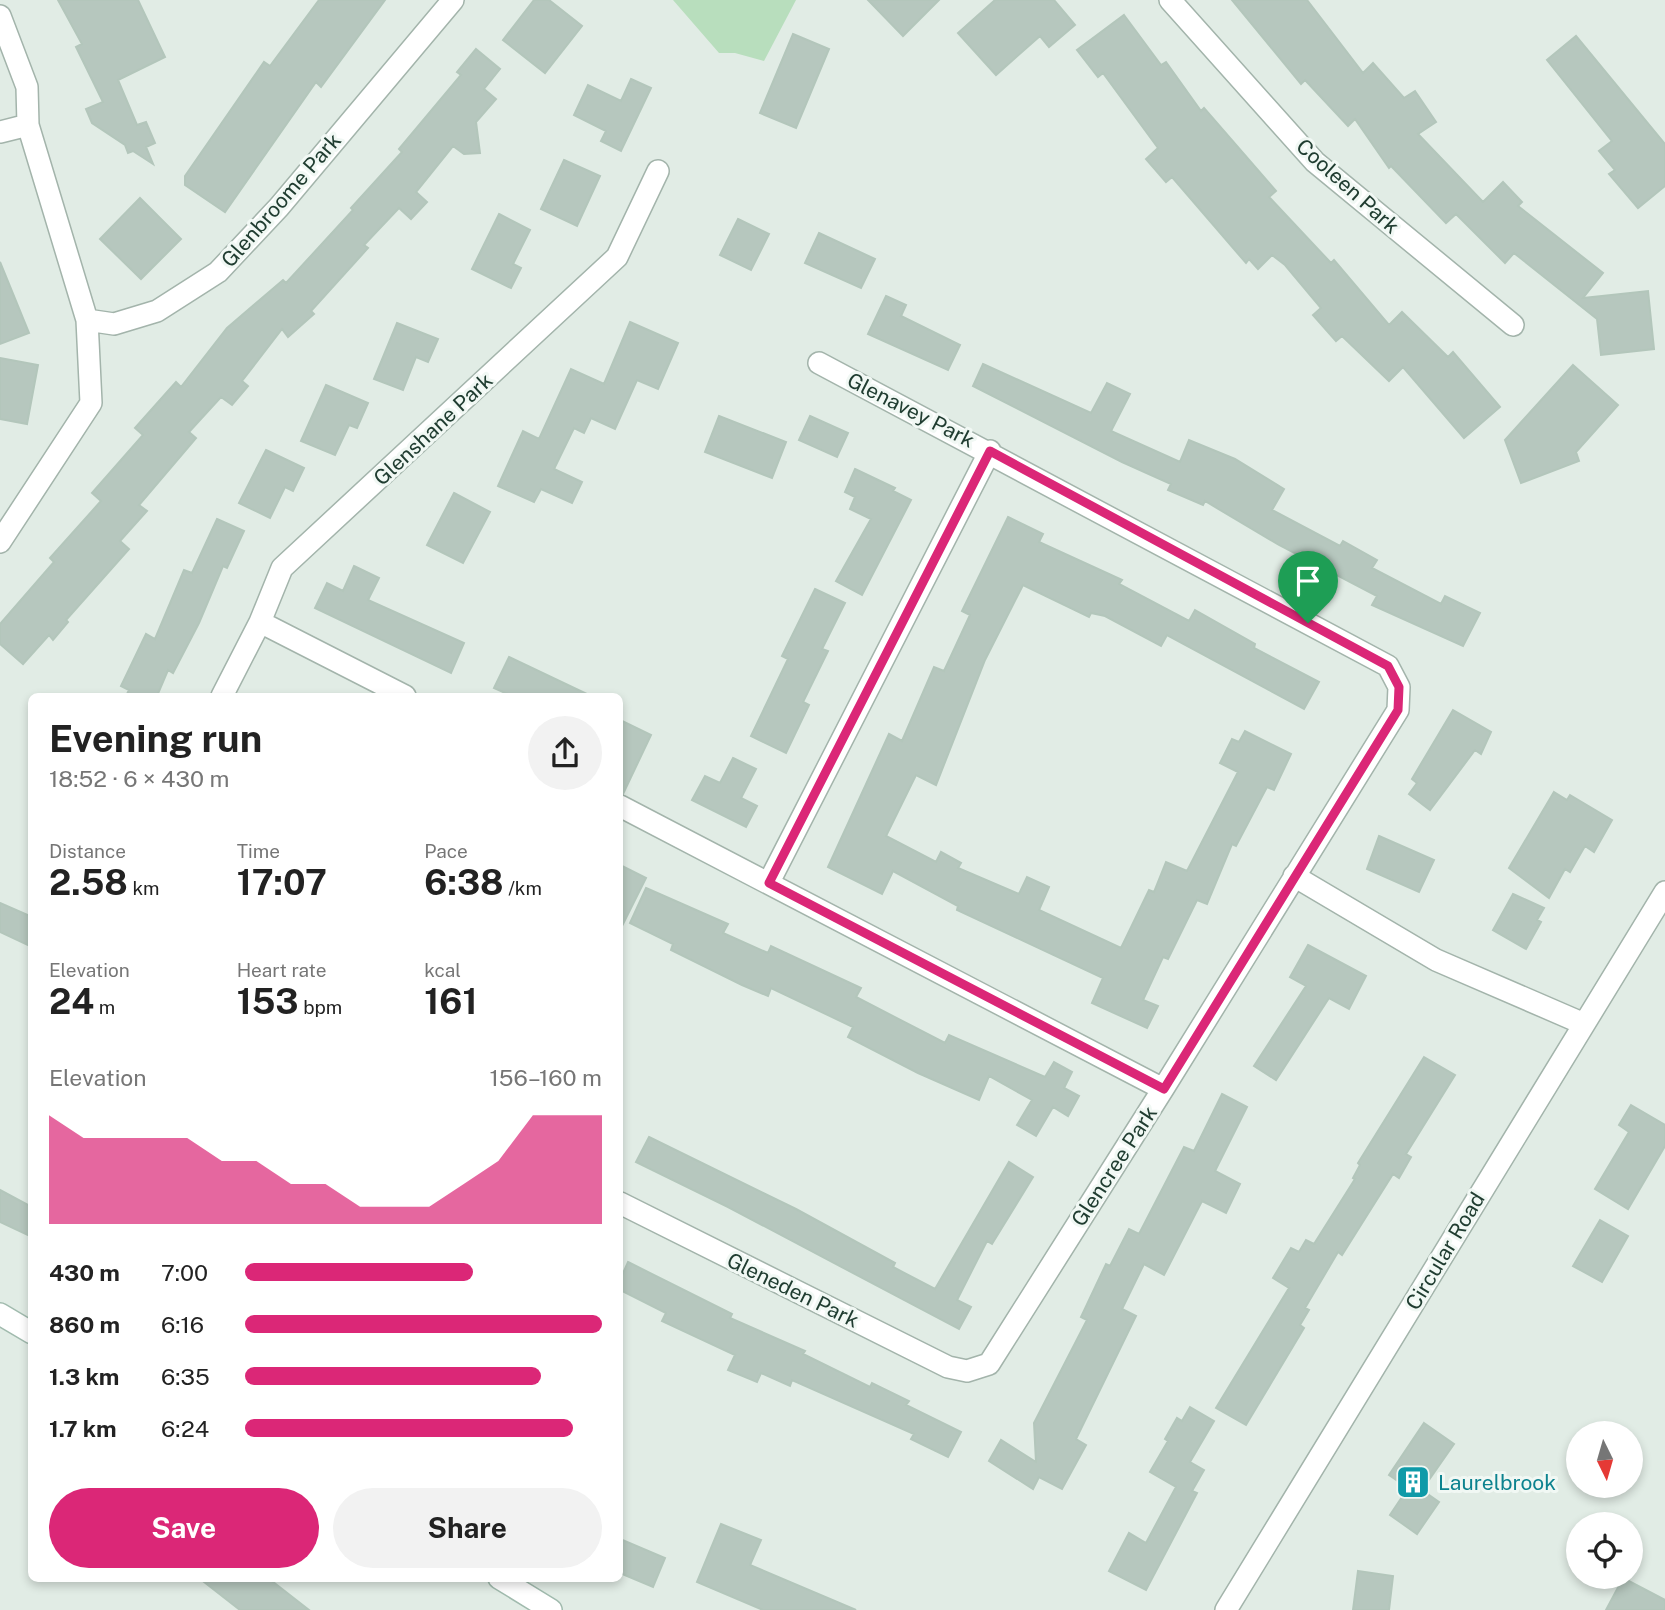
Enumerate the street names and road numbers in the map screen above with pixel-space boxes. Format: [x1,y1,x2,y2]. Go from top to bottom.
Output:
street label: Glenbroome Park [216,128,346,272]
street label: Cooleen Park [1291,133,1405,239]
street label: Glenshane Park [368,367,498,490]
street label: Glenavey Park [843,367,979,453]
street label: Glencree Park [1066,1101,1162,1231]
street label: Circular Road [1400,1188,1490,1314]
street label: Gleneden Park [723,1247,863,1333]

